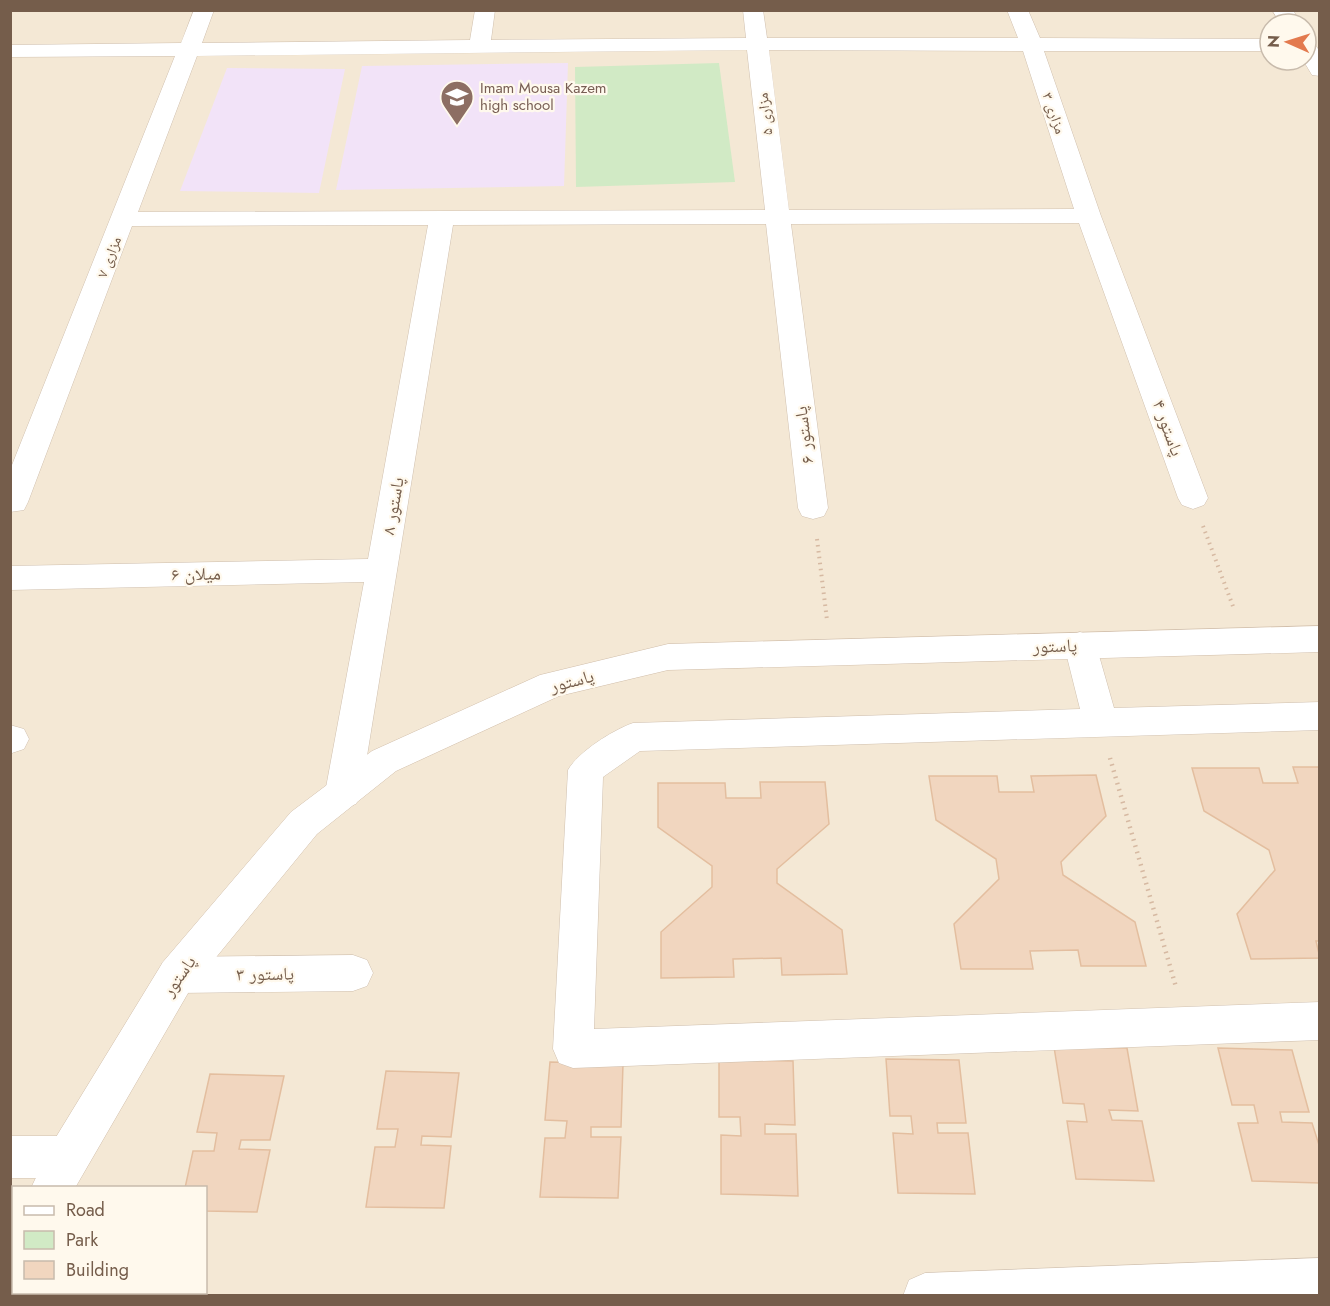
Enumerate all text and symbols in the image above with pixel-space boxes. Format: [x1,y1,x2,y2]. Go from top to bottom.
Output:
north arrow [1258,12,1318,72]
text: N [1262,34,1285,48]
place label: Imam Mousa Kazem high school [480,77,607,116]
school or university icon: Imam Mousa Kazem high school [439,79,475,126]
street label: مزاری ۳ [1037,89,1071,137]
street label: مزاری ۵ [751,91,779,137]
street label: مزاری ۷ [91,233,127,281]
street label: پاستور ۴ [1146,396,1190,460]
street label: پاستور ۶ [788,405,820,465]
street label: پاستور ۸ [375,475,411,537]
street label: میلان ۶ [171,561,221,587]
street label: پاستور [1031,632,1078,660]
street label: پاستور [546,663,597,700]
street label: پاستور [155,950,202,1002]
street label: پاستور ۳ [236,960,294,988]
legend [12,1186,207,1294]
text: Road [66,1197,105,1223]
text: Park [66,1227,98,1253]
text: Building [66,1257,129,1283]

